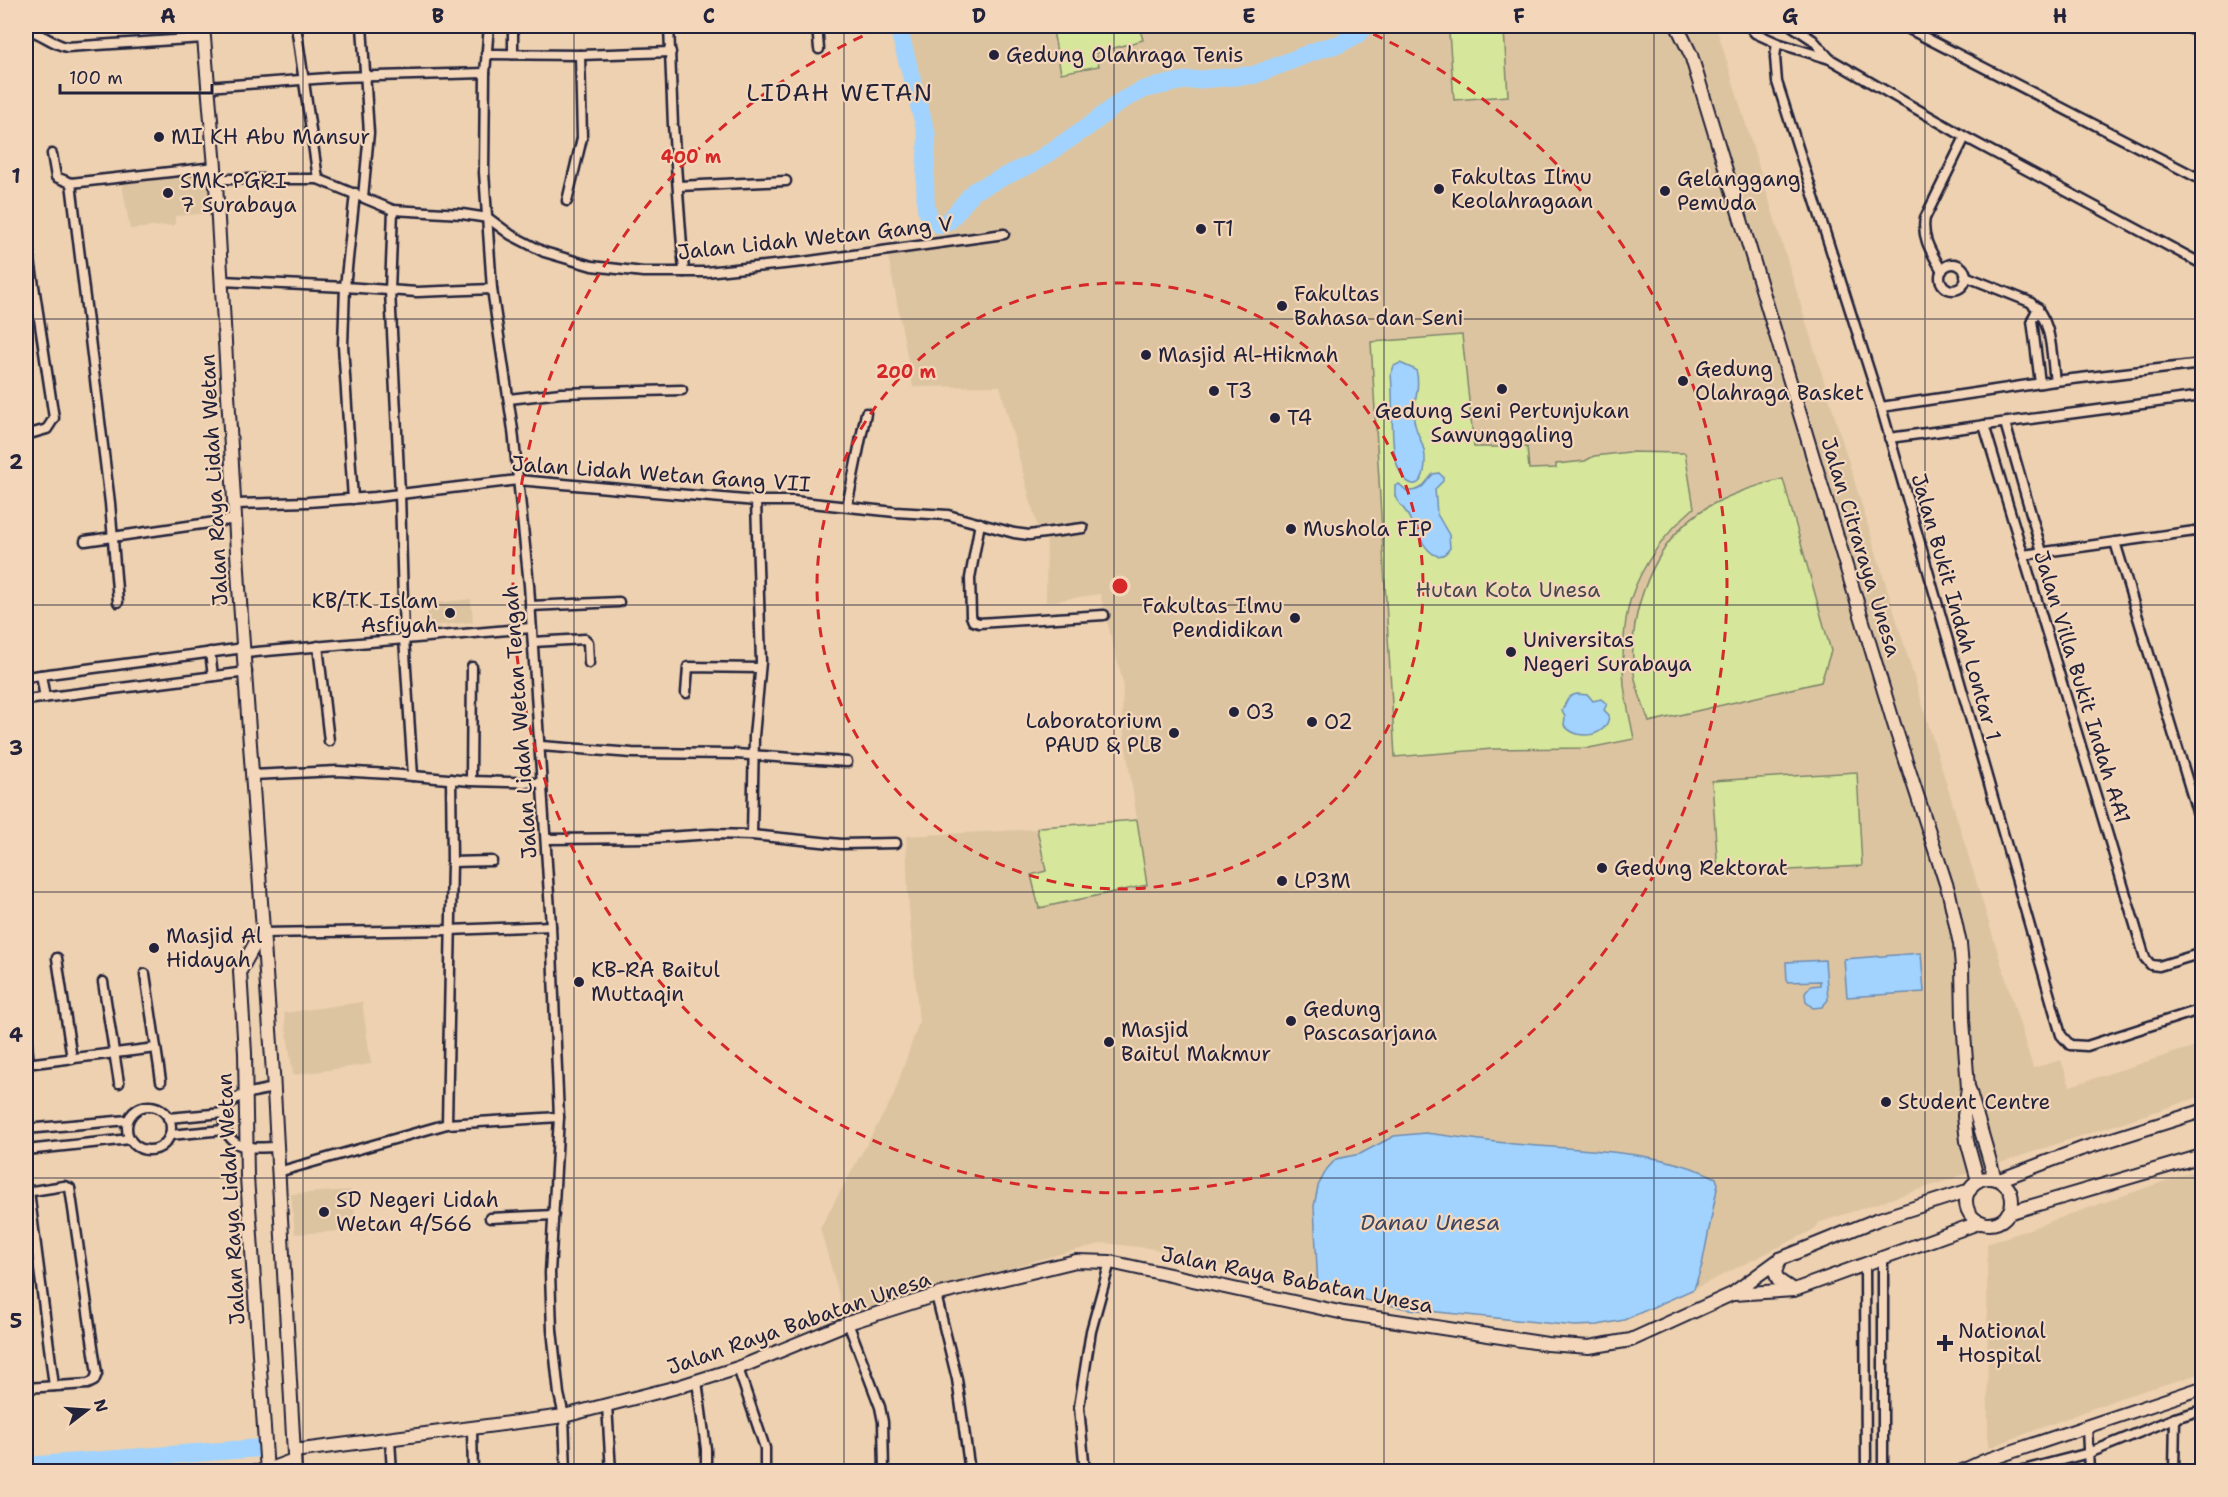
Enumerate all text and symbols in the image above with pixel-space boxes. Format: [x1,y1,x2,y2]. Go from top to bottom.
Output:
text: A [160,3,176,29]
text: B [432,3,444,29]
text: C [703,3,715,29]
text: D [972,3,986,29]
text: E [1242,3,1256,29]
text: F [1513,3,1525,29]
text: G [1782,3,1798,29]
text: H [2053,3,2067,29]
place label: Gedung Olahraga Tenis [1006,41,1244,69]
marker: Gedung Olahraga Tenis [987,48,1001,62]
scale bar [60,57,212,95]
text: 100 m [69,66,123,90]
district label: LIDAH WETAN [746,77,934,109]
place label: MI KH Abu Mansur [171,123,370,151]
marker: MI KH Abu Mansur [152,130,166,144]
text: 400 m [661,145,722,169]
text: 1 [11,163,21,189]
place label: Fakultas Ilmu Keolahragaan [1451,163,1593,215]
place label: Gelanggang Pemuda [1677,165,1801,217]
place label: SMK PGRI 7 Surabaya [180,167,297,219]
marker: Fakultas Ilmu Keolahragaan [1432,182,1446,196]
marker: Gelanggang Pemuda [1658,184,1672,198]
marker: SMK PGRI 7 Surabaya [161,186,175,200]
street label: Jalan Lidah Wetan Gang V [676,210,954,266]
place label: T1 [1213,215,1234,243]
marker: T1 [1194,222,1208,236]
place label: Fakultas Bahasa dan Seni [1294,280,1463,332]
marker: Fakultas Bahasa dan Seni [1275,299,1289,313]
place label: Masjid Al-Hikmah [1158,341,1339,369]
marker: Masjid Al-Hikmah [1139,348,1153,362]
street label: Jalan Raya Lidah Wetan [193,353,235,607]
place label: Gedung Olahraga Basket [1695,355,1864,407]
text: 200 m [876,360,937,384]
marker: Gedung Olahraga Basket [1676,374,1690,388]
place label: T3 [1226,377,1253,405]
marker: Gedung Seni Pertunjukan Sawunggaling [1495,382,1509,396]
marker: T3 [1207,384,1221,398]
place label: Gedung Seni Pertunjukan Sawunggaling [1375,397,1629,449]
place label: T4 [1287,404,1312,432]
marker: T4 [1268,411,1282,425]
street label: Jalan Citraraya Unesa [1814,434,1908,660]
text: 2 [9,449,23,475]
street label: Jalan Lidah Wetan Gang VII [510,450,812,498]
street label: Jalan Bukit Indah Lontar 1 [1904,470,2008,744]
place label: Mushola FIP [1303,515,1432,543]
marker: Mushola FIP [1284,522,1298,536]
street label: Jalan Villa Bukit Indah AA1 [2027,547,2137,827]
centre of rings [1110,576,1130,596]
park label: Hutan Kota Unesa [1416,576,1600,604]
street label: Jalan Lidah Wetan Tengah [496,584,544,860]
place label: KB/TK Islam Asfiyah [312,587,438,639]
place label: Fakultas Ilmu Pendidikan [1142,592,1283,644]
marker: KB/TK Islam Asfiyah [443,606,457,620]
marker: Fakultas Ilmu Pendidikan [1288,611,1302,625]
place label: Universitas Negeri Surabaya [1523,626,1692,678]
marker: Universitas Negeri Surabaya [1504,645,1518,659]
place label: O3 [1246,698,1275,726]
marker: O3 [1227,705,1241,719]
place label: Laboratorium PAUD & PLB [1025,707,1162,759]
place label: O2 [1324,708,1353,736]
marker: O2 [1305,715,1319,729]
marker: Laboratorium PAUD & PLB [1167,726,1181,740]
text: 3 [9,735,23,761]
place label: Gedung Rektorat [1614,854,1788,882]
marker: Gedung Rektorat [1595,861,1609,875]
place label: LP3M [1294,867,1351,895]
marker: LP3M [1275,874,1289,888]
place label: Masjid Al Hidayah [166,922,263,974]
marker: Masjid Al Hidayah [147,941,161,955]
place label: KB-RA Baitul Muttaqin [591,956,721,1008]
marker: KB-RA Baitul Muttaqin [572,975,586,989]
place label: Gedung Pascasarjana [1303,995,1437,1047]
marker: Gedung Pascasarjana [1284,1014,1298,1028]
place label: Masjid Baitul Makmur [1121,1016,1271,1068]
text: 4 [9,1022,23,1048]
marker: Masjid Baitul Makmur [1102,1035,1116,1049]
street label: Jalan Raya Lidah Wetan [210,1072,252,1326]
place label: Student Centre [1898,1088,2051,1116]
marker: Student Centre [1879,1095,1893,1109]
place label: SD Negeri Lidah Wetan 4/566 [336,1186,499,1238]
marker: SD Negeri Lidah Wetan 4/566 [317,1205,331,1219]
water label: Danau Unesa [1360,1208,1500,1237]
street label: Jalan Raya Babatan Unesa [1158,1240,1436,1320]
street label: Jalan Raya Babatan Unesa [664,1265,934,1381]
text: 5 [10,1308,22,1334]
place label: National Hospital [1958,1317,2046,1369]
marker: National Hospital [1936,1334,1954,1352]
north arrow [57,1380,117,1440]
text: N [89,1397,113,1415]

